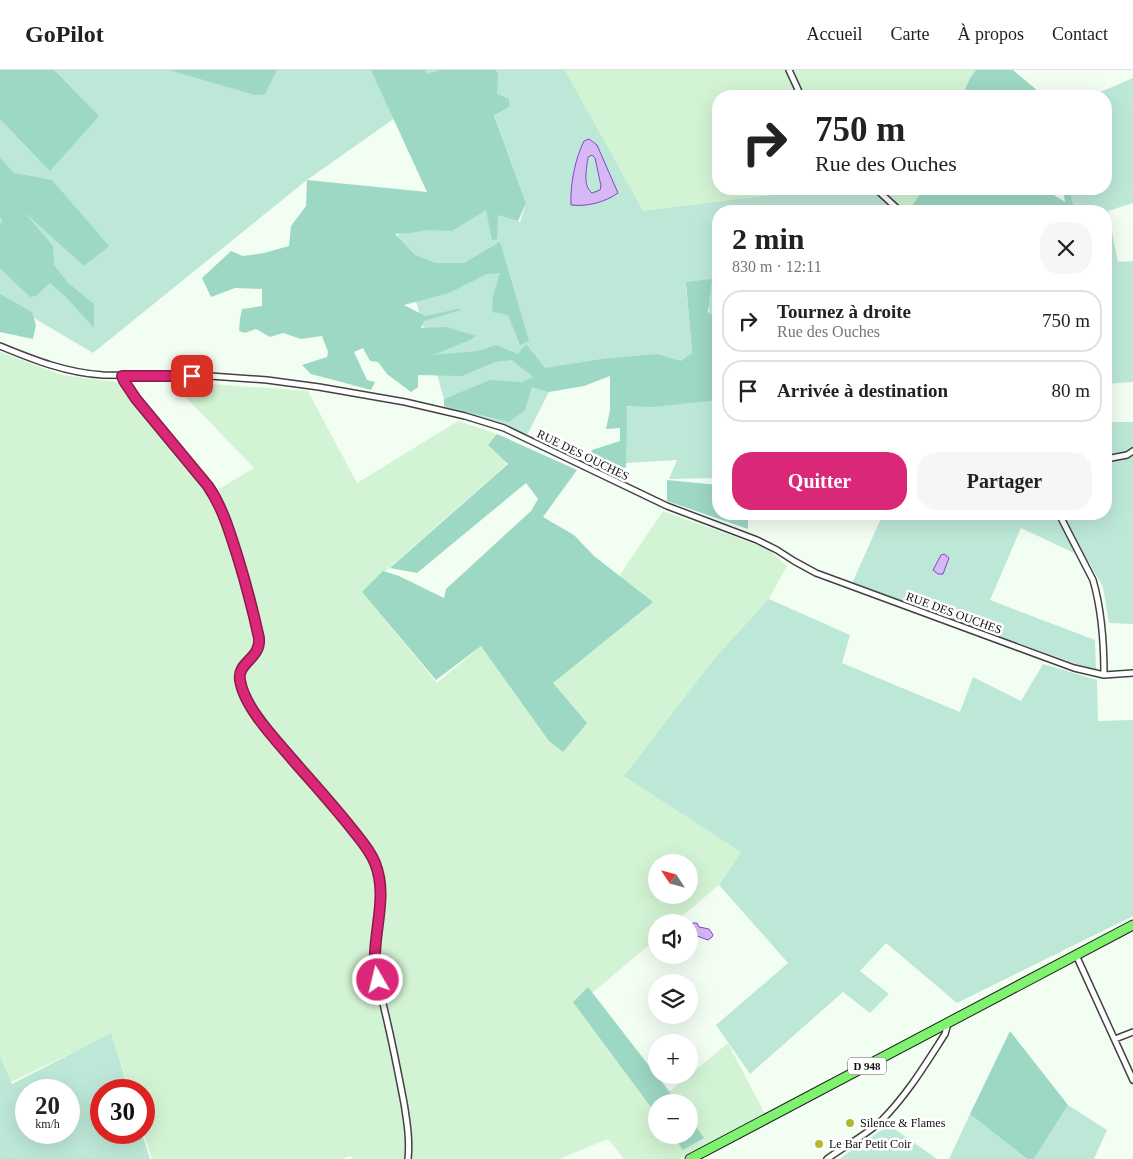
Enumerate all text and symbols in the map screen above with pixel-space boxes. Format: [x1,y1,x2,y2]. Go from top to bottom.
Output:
text: GoPilot [25,21,104,47]
text: Accueil [807,24,863,44]
text: Carte [891,24,930,44]
text: À propos [958,24,1024,44]
text: Contact [1052,24,1108,44]
icon: right [732,110,797,175]
text: 750 m [815,110,905,149]
text: Rue des Ouches [815,151,957,176]
text: 2 min [732,222,805,255]
button: close [1040,222,1092,274]
text: 830 m · 12:11 [732,258,822,275]
text: Tournez à droite [777,301,911,322]
icon: right [734,307,762,335]
text: 750 m [1042,310,1090,331]
text: Rue des Ouches [777,323,880,340]
pin [171,355,213,397]
icon: arrive [178,362,206,390]
icon: arrive [734,377,762,405]
text: Arrivée à destination [777,380,948,401]
text: 80 m [1051,380,1090,401]
street label: RUE DES OUCHES [535,427,631,483]
button: Quitter [732,452,907,510]
button: Partager [917,452,1092,510]
street label: RUE DES OUCHES [904,589,1004,637]
north arrow [648,854,698,904]
map controls [648,854,698,1144]
button: sound [648,914,698,964]
position arrow [351,953,403,1005]
button: layers [648,974,698,1024]
button: + [648,1034,698,1084]
road number: D 948 [848,1058,886,1074]
speed limit sign: 30 [90,1079,155,1144]
text: 20 [35,1092,60,1119]
button: − [648,1094,698,1144]
place label: Silence & Flames [860,1116,946,1130]
text: km/h [35,1117,60,1131]
marker: Silence & Flames [844,1117,856,1129]
place label: Le Bar Petit Coir [829,1137,911,1151]
marker: Le Bar Petit Coir [813,1138,825,1150]

